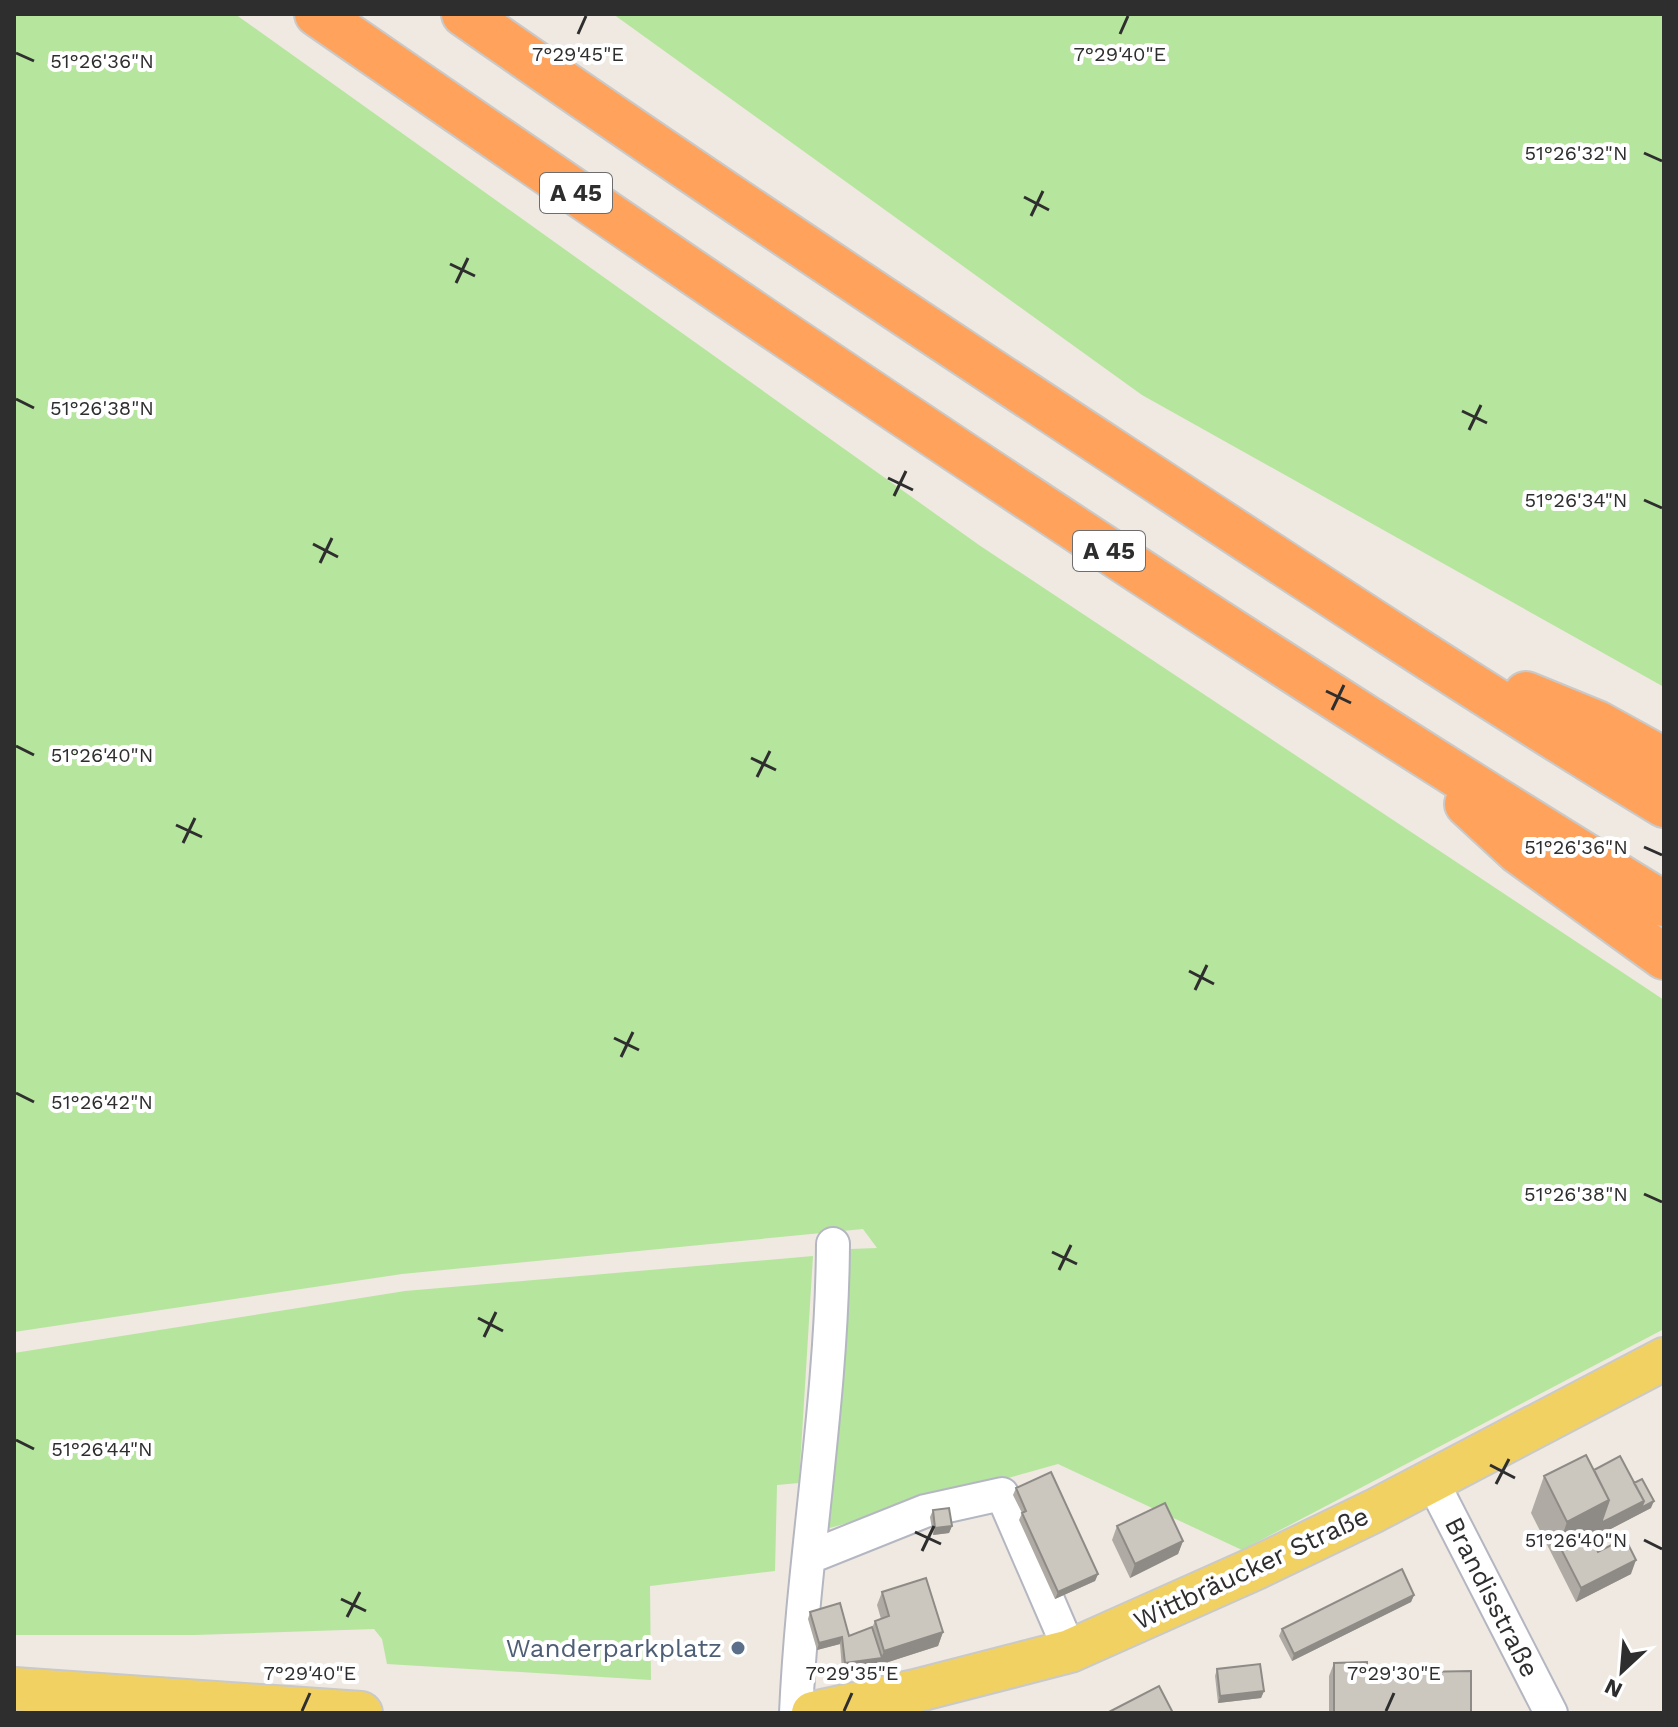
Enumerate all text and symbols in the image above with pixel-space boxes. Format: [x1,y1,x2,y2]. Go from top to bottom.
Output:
text: 7°29'45"E [532,42,624,66]
text: 7°29'40"E [1074,42,1166,66]
text: 51°26'36"N [50,49,154,73]
text: 51°26'32"N [1524,141,1628,165]
road number: A 45 [540,173,612,213]
text: 51°26'38"N [50,396,154,420]
text: 51°26'34"N [1525,488,1627,512]
road number: A 45 [1073,531,1145,571]
text: 51°26'40"N [51,743,153,767]
text: 51°26'36"N [1524,835,1628,859]
text: 51°26'42"N [51,1090,153,1114]
text: 51°26'38"N [1524,1182,1628,1206]
text: 51°26'44"N [51,1437,153,1461]
street label: Wittbräucker Straße [1129,1500,1373,1636]
street label: Brandisstraße [1439,1512,1545,1682]
text: 51°26'40"N [1525,1528,1627,1552]
north arrow [1582,1631,1662,1711]
place label: Wanderparkplatz [506,1633,722,1663]
marker: Wanderparkplatz [729,1639,747,1657]
text: 7°29'40"E [264,1661,356,1685]
text: 7°29'35"E [805,1661,899,1685]
text: 7°29'30"E [1347,1661,1441,1685]
text: N [1601,1674,1626,1703]

